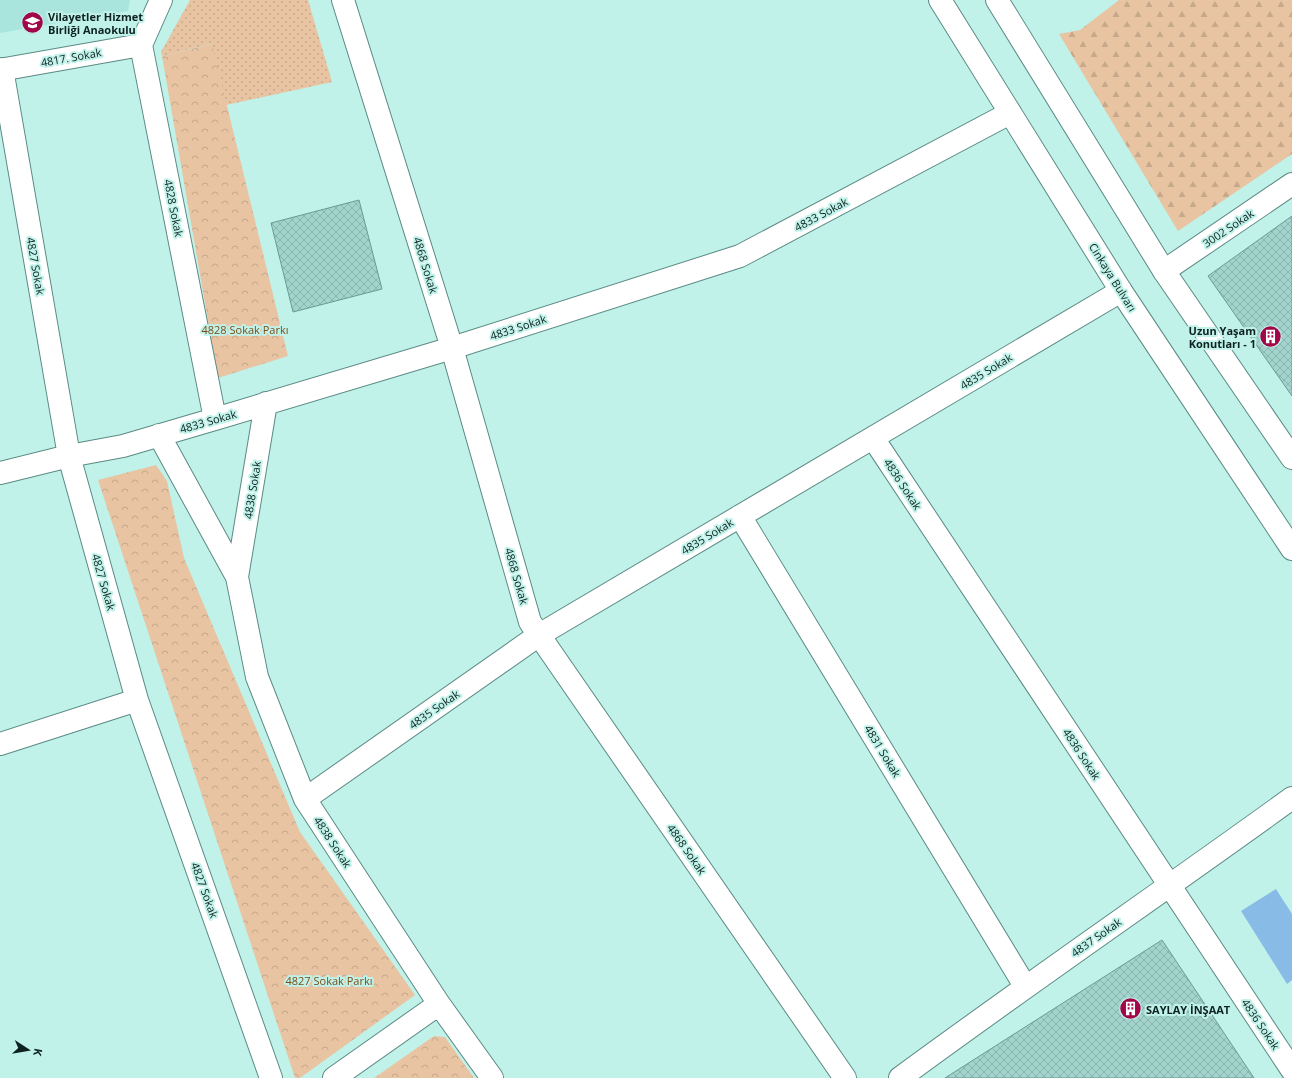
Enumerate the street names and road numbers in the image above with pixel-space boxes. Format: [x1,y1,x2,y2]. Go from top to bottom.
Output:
street label: 4817. Sokak [40,44,103,70]
street label: 4828 Sokak [161,178,187,238]
street label: 4833 Sokak [792,194,850,234]
street label: 3002 Sokak [1200,205,1257,251]
street label: 4868 Sokak [410,235,442,295]
street label: 4827 Sokak [24,236,48,296]
street label: Cinkaya Bulvarı [1086,240,1140,314]
street label: 4833 Sokak [488,311,548,343]
street label: 4835 Sokak [957,349,1015,392]
street label: 4833 Sokak [178,406,238,436]
street label: 4836 Sokak [881,455,925,513]
street label: 4838 Sokak [240,460,264,520]
street label: 4835 Sokak [678,514,736,557]
street label: 4868 Sokak [502,546,532,606]
street label: 4827 Sokak [89,552,119,612]
street label: 4835 Sokak [406,686,462,732]
street label: 4831 Sokak [862,722,905,780]
street label: 4836 Sokak [1060,725,1104,783]
street label: 4838 Sokak [311,813,355,871]
street label: 4868 Sokak [664,821,710,877]
street label: 4827 Sokak [188,860,222,920]
street label: 4837 Sokak [1068,914,1124,960]
street label: 4836 Sokak [1238,996,1284,1053]

